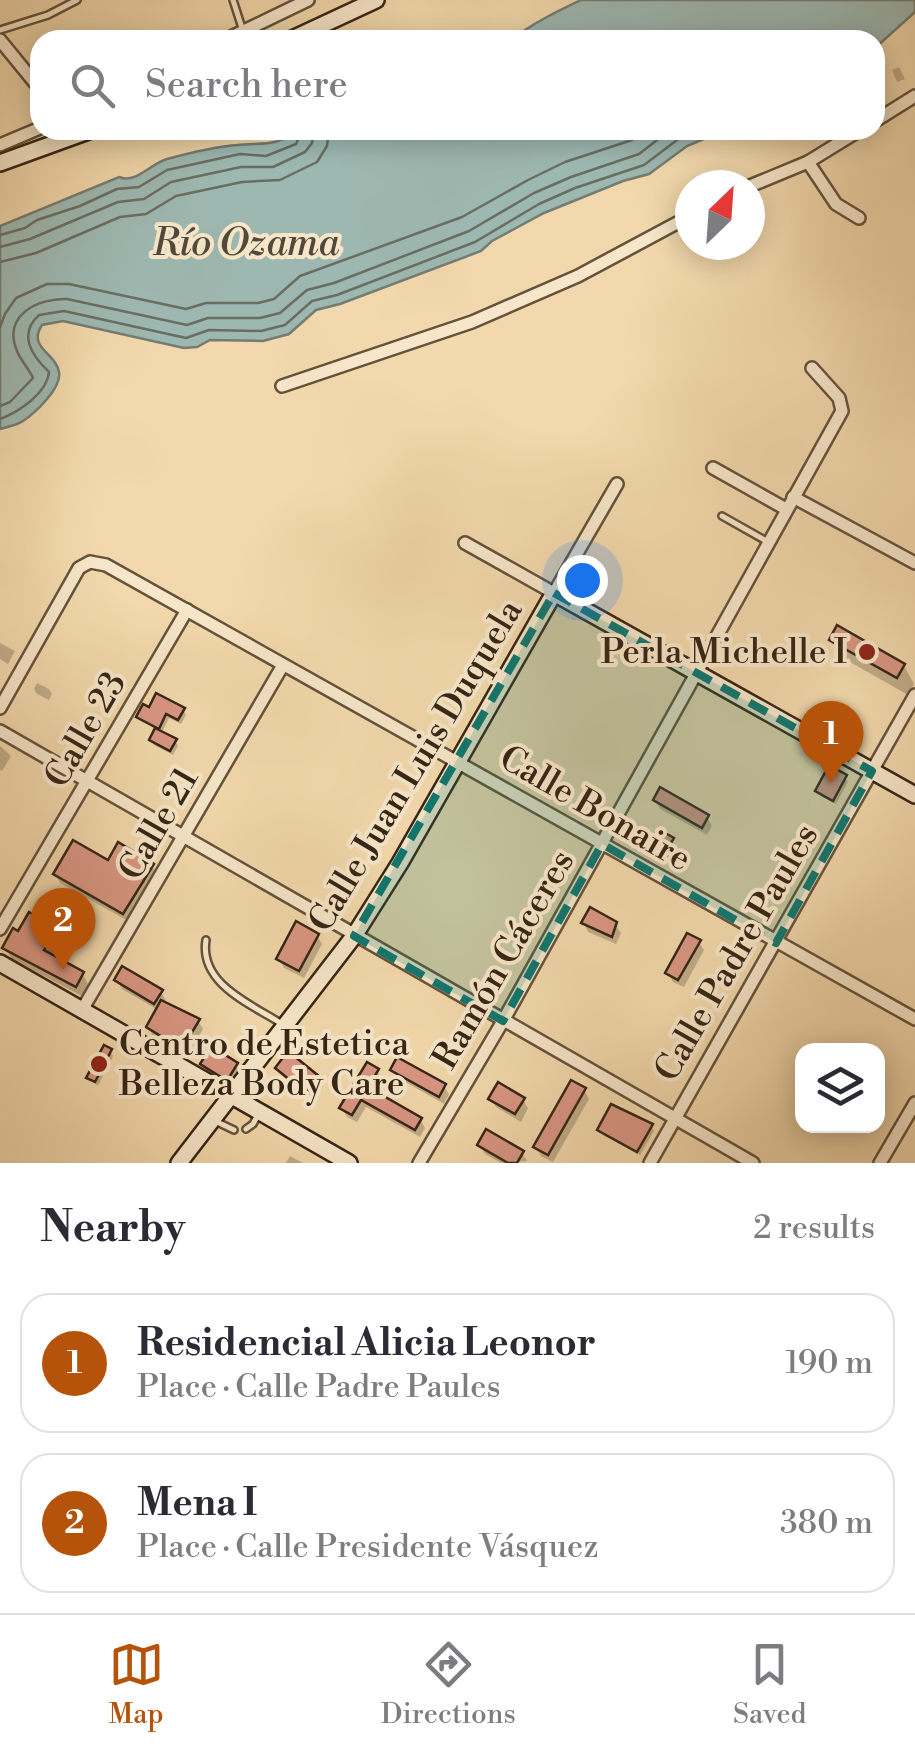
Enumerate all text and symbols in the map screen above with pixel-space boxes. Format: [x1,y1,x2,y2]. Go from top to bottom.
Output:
search box [30,30,885,140]
icon: search [65,58,120,113]
text: Search here [145,62,348,109]
north arrow [675,170,765,260]
water label: Río Ozama [152,220,340,267]
your location [557,555,608,606]
street label: Calle Juan Luis Duquela [300,592,532,940]
place label: Perla Michelle I [600,631,847,674]
marker: Perla Michelle I [856,641,878,663]
street label: Calle 23 [36,664,136,796]
pin: 1 [798,700,864,783]
street label: Calle Bonaire [491,737,699,881]
street label: Calle 21 [110,760,208,888]
street label: Calle Padre Paules [646,817,828,1089]
street label: Ramón Cáceres [424,843,584,1077]
pin: 2 [30,888,96,970]
place label: Centro de Estetica Belleza Body Care [118,1023,410,1106]
map controls [795,1043,885,1133]
button: layers [795,1043,885,1133]
marker: Centro de Estetica Belleza Body Care [88,1053,110,1075]
text: Nearby [40,1202,185,1255]
text: 2 results [753,1208,875,1248]
text: Residencial Alicia Leonor [137,1320,596,1367]
text: 1 [67,1343,82,1383]
text: 190 m [785,1343,873,1383]
text: Place · Calle Padre Paules [137,1367,500,1407]
text: Mena I [137,1480,257,1527]
text: 2 [64,1503,85,1543]
text: 380 m [780,1503,873,1543]
text: Place · Calle Presidente Vásquez [137,1527,599,1567]
tab: Map [109,1637,164,1732]
tab: Directions [381,1637,516,1732]
tab: Saved [733,1637,806,1732]

